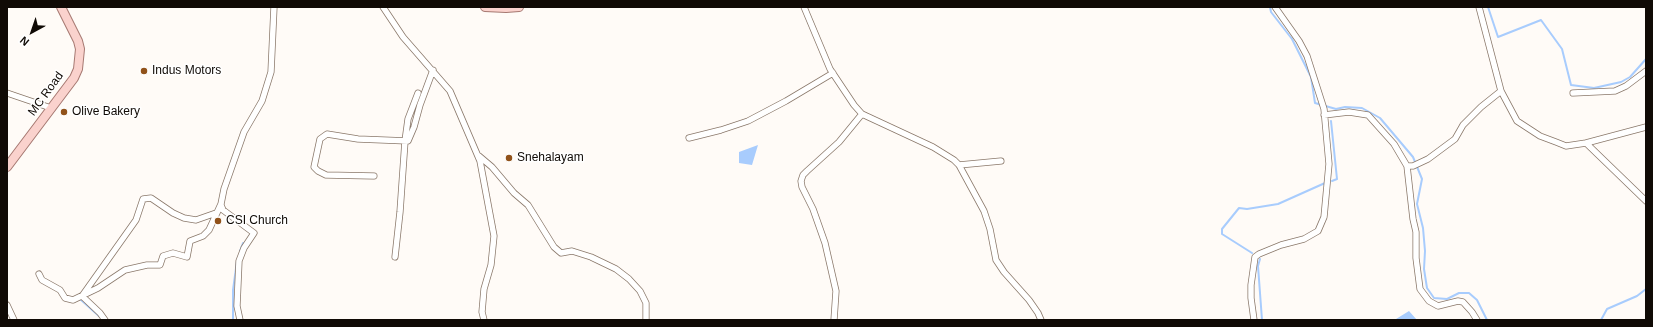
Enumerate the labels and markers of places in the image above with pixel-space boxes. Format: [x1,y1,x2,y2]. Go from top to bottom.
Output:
place label: Indus Motors [152,64,221,78]
marker: Indus Motors [139,66,149,76]
place label: Olive Bakery [72,105,140,119]
marker: Olive Bakery [59,107,69,117]
place label: Snehalayam [517,151,584,165]
marker: Snehalayam [504,153,514,163]
place label: CSI Church [226,214,288,228]
marker: CSI Church [213,216,223,226]

